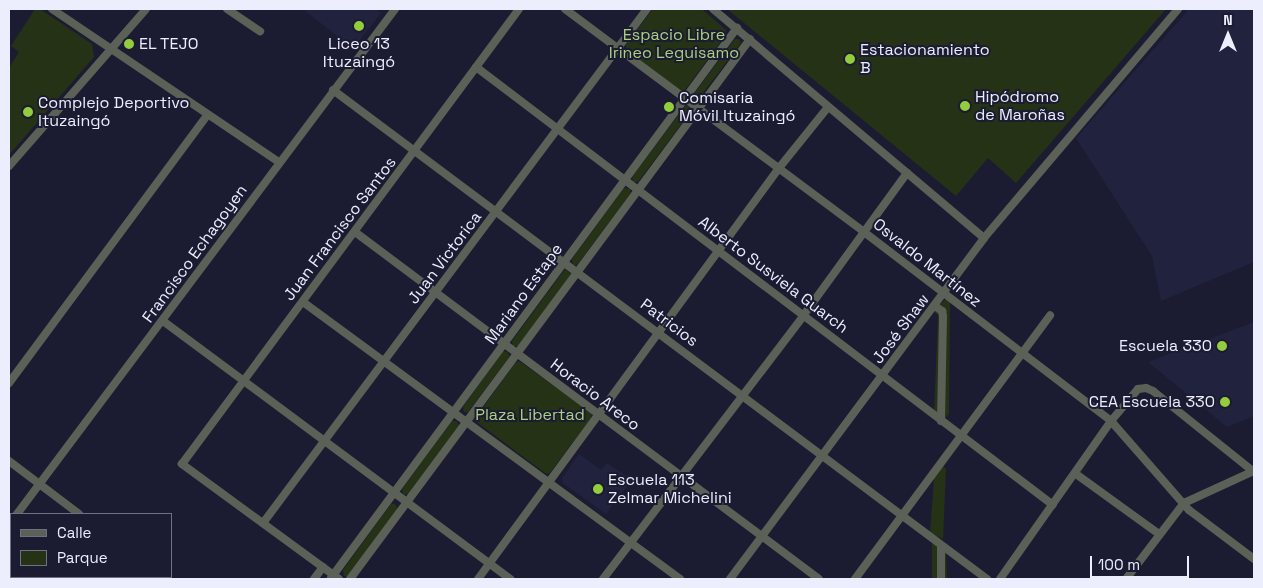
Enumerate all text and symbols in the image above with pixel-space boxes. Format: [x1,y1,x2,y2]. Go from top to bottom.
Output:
north arrow [1203,10,1253,60]
text: N [1223,11,1233,29]
marker: Liceo 13 Ituzaingó [353,20,365,32]
park label: Espacio Libre Irineo Leguisamo [609,25,739,63]
place label: EL TEJO [139,34,199,54]
place label: Liceo 13 Ituzaingó [323,34,395,72]
marker: EL TEJO [123,38,135,50]
place label: Estacionamiento B [860,40,990,78]
marker: Estacionamiento B [844,53,856,65]
place label: Hipódromo de Maroñas [975,87,1065,125]
place label: Comisaria Móvil Ituzaingó [679,88,795,126]
place label: Complejo Deportivo Ituzaingó [38,93,189,131]
marker: Hipódromo de Maroñas [959,100,971,112]
marker: Comisaria Móvil Ituzaingó [663,101,675,113]
marker: Complejo Deportivo Ituzaingó [22,106,34,118]
street label: Juan Francisco Santos [280,153,400,305]
street label: Francisco Echagoyen [139,181,251,327]
street label: Juan Victorica [404,208,486,308]
street label: Alberto Susviela Guarch [694,212,852,338]
street label: Osvaldo Martínez [869,215,985,311]
street label: Mariano Estape [481,240,567,348]
street label: José Shaw [869,290,933,368]
street label: Patricios [636,295,702,351]
place label: Escuela 330 [1119,336,1212,356]
marker: Escuela 330 [1216,340,1228,352]
street label: Horacio Areco [546,355,644,435]
place label: CEA Escuela 330 [1088,392,1215,412]
marker: CEA Escuela 330 [1219,396,1231,408]
park label: Plaza Libertad [475,405,585,425]
place label: Escuela 113 Zelmar Michelini [608,470,732,508]
marker: Escuela 113 Zelmar Michelini [592,483,604,495]
legend [10,513,172,578]
text: Calle [57,523,92,542]
scale bar [1093,546,1192,578]
text: Parque [57,548,108,567]
text: 100 m [1098,555,1140,574]

